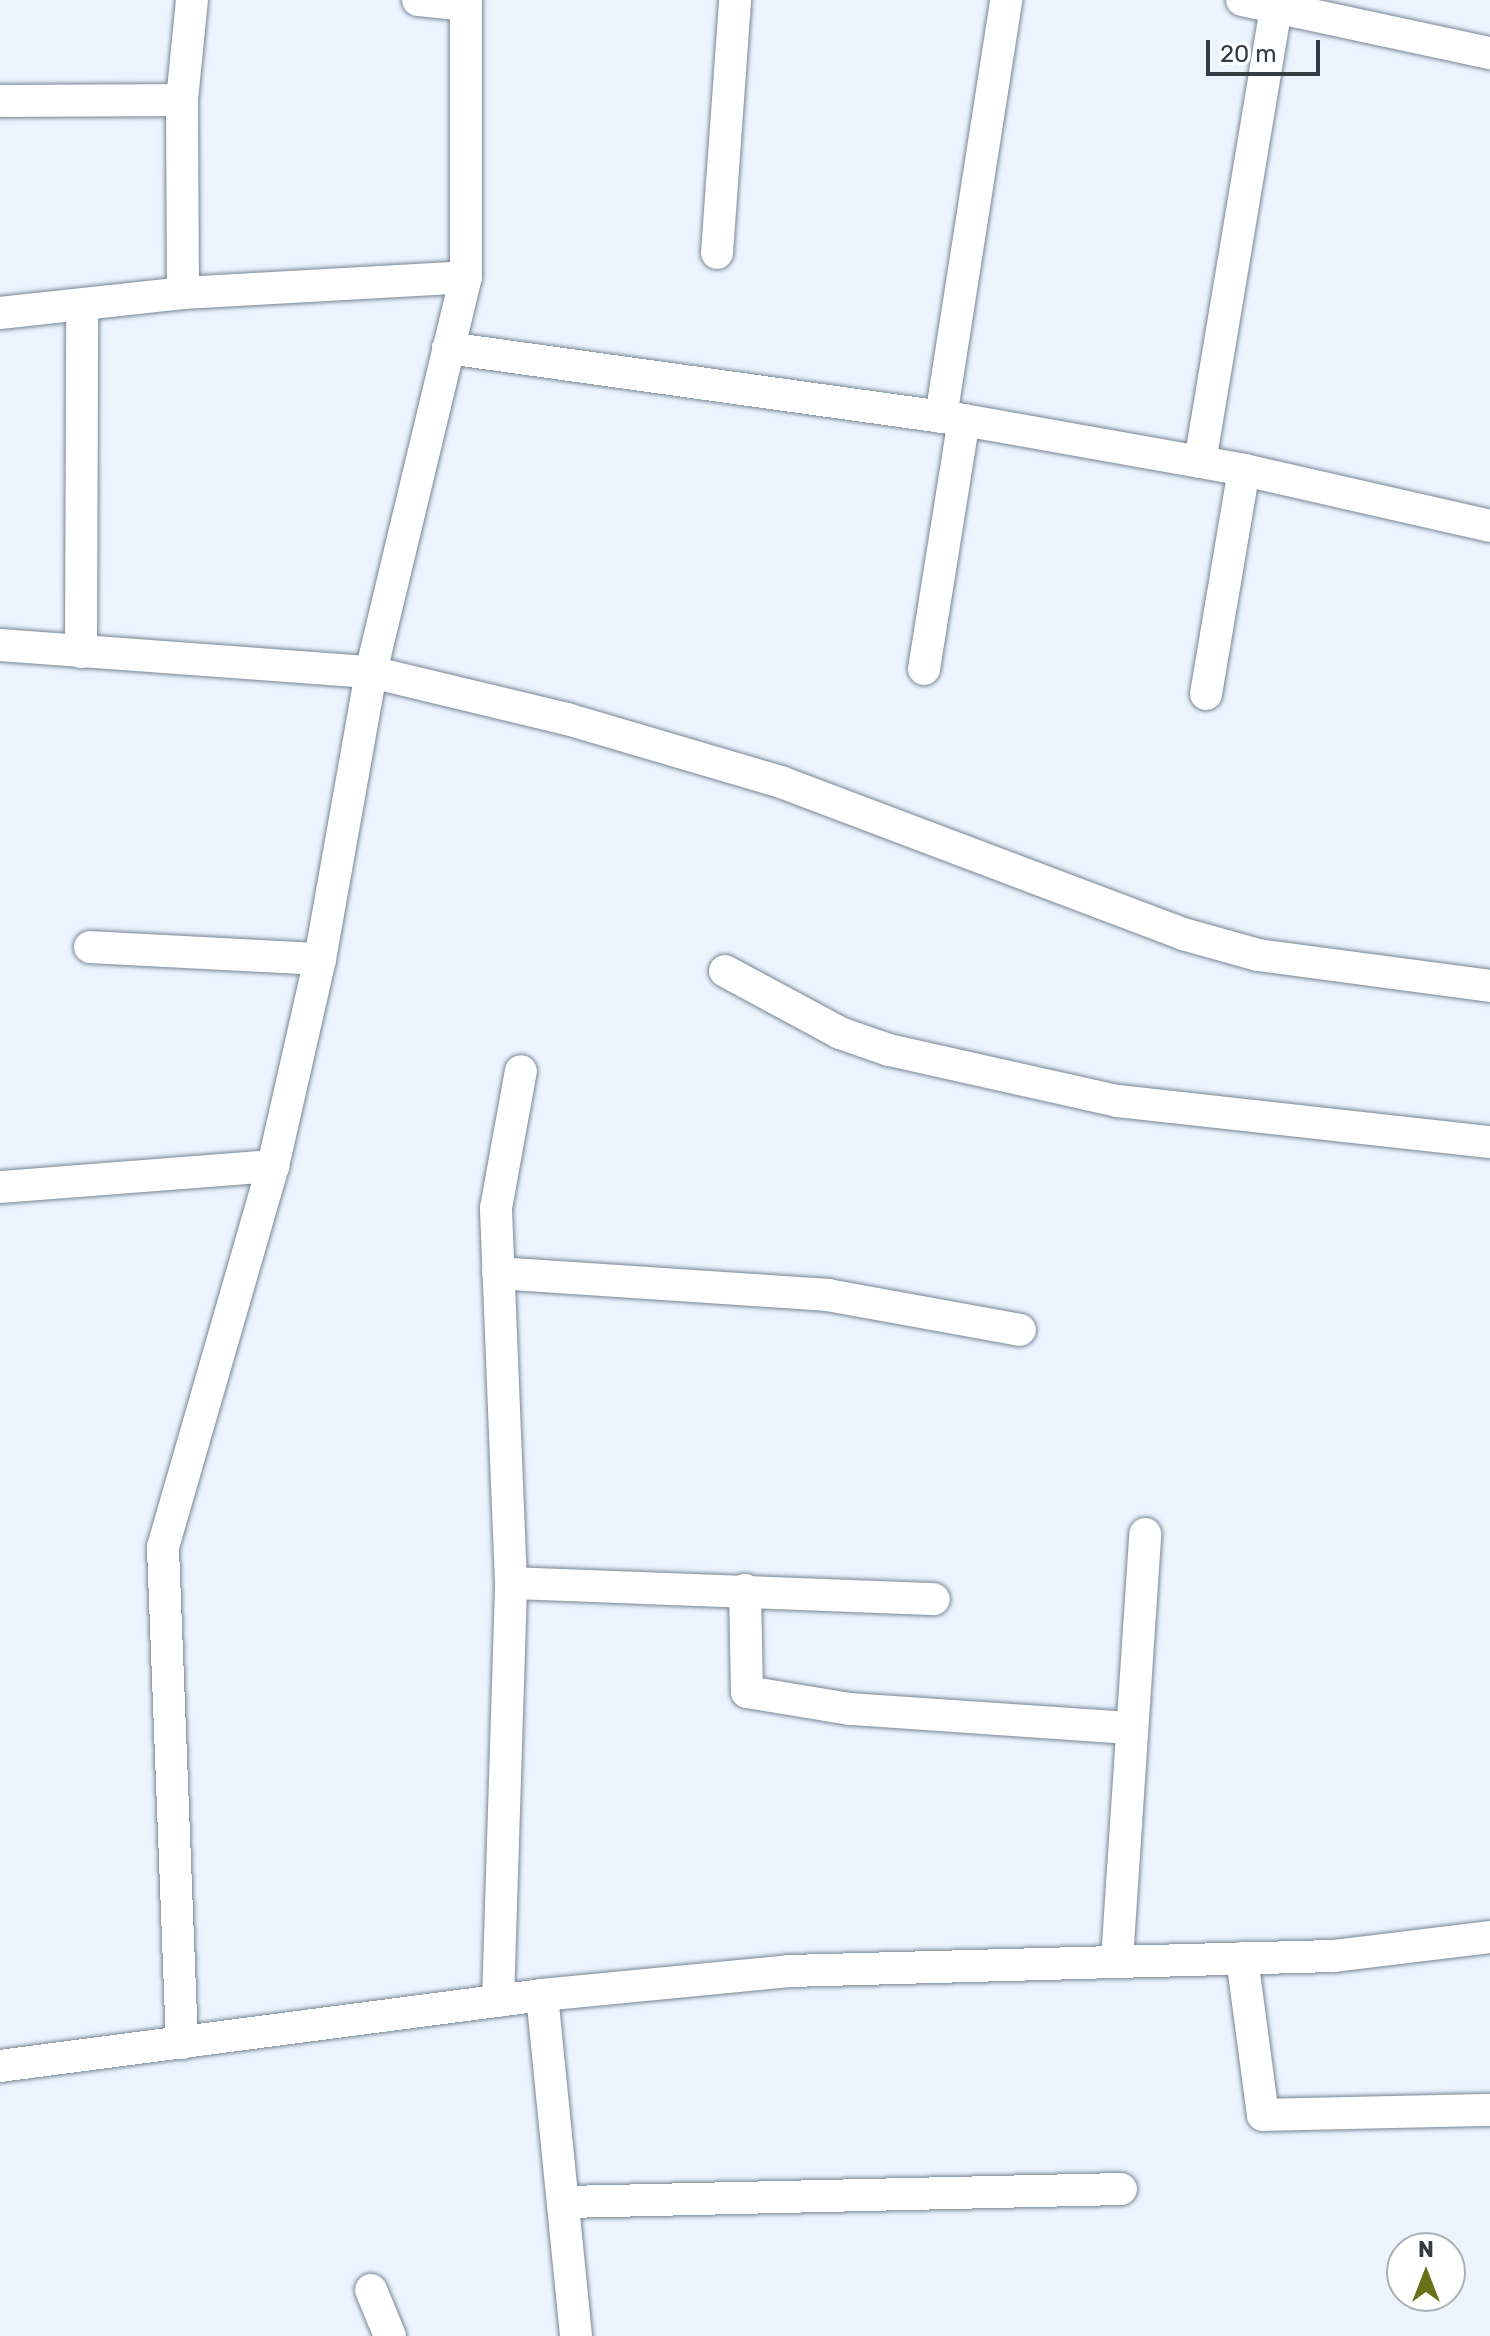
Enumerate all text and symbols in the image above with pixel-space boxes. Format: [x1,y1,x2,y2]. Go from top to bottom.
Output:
scale bar [1210,24,1324,74]
text: 20 m [1220,40,1277,68]
north arrow [1386,2232,1466,2312]
text: N [1418,2236,1434,2263]

